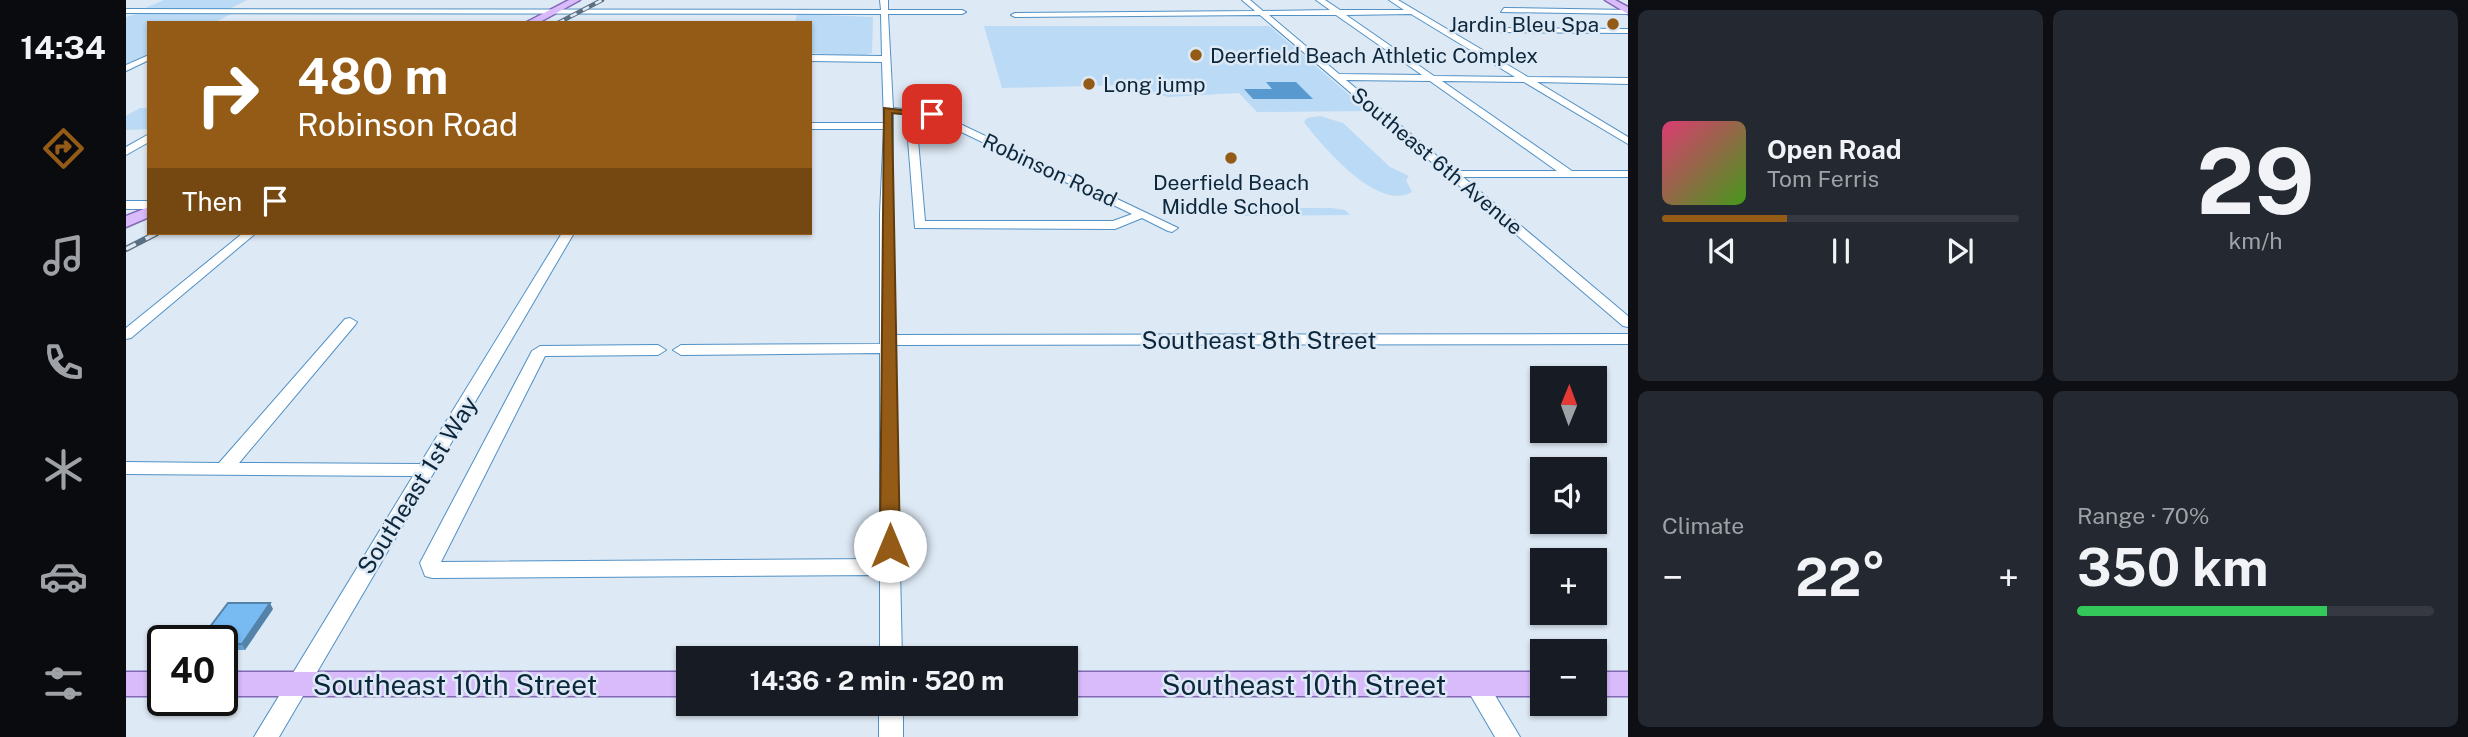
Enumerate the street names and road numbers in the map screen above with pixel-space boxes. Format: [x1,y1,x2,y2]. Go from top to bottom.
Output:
street label: Southeast 6th Avenue [1346,82,1528,240]
street label: Robinson Road [979,128,1121,212]
street label: Southeast 8th Street [1142,326,1377,354]
street label: Southeast 1st Way [351,391,483,579]
street label: Southeast 10th Street [313,668,597,701]
street label: Southeast 10th Street [1162,668,1446,701]

